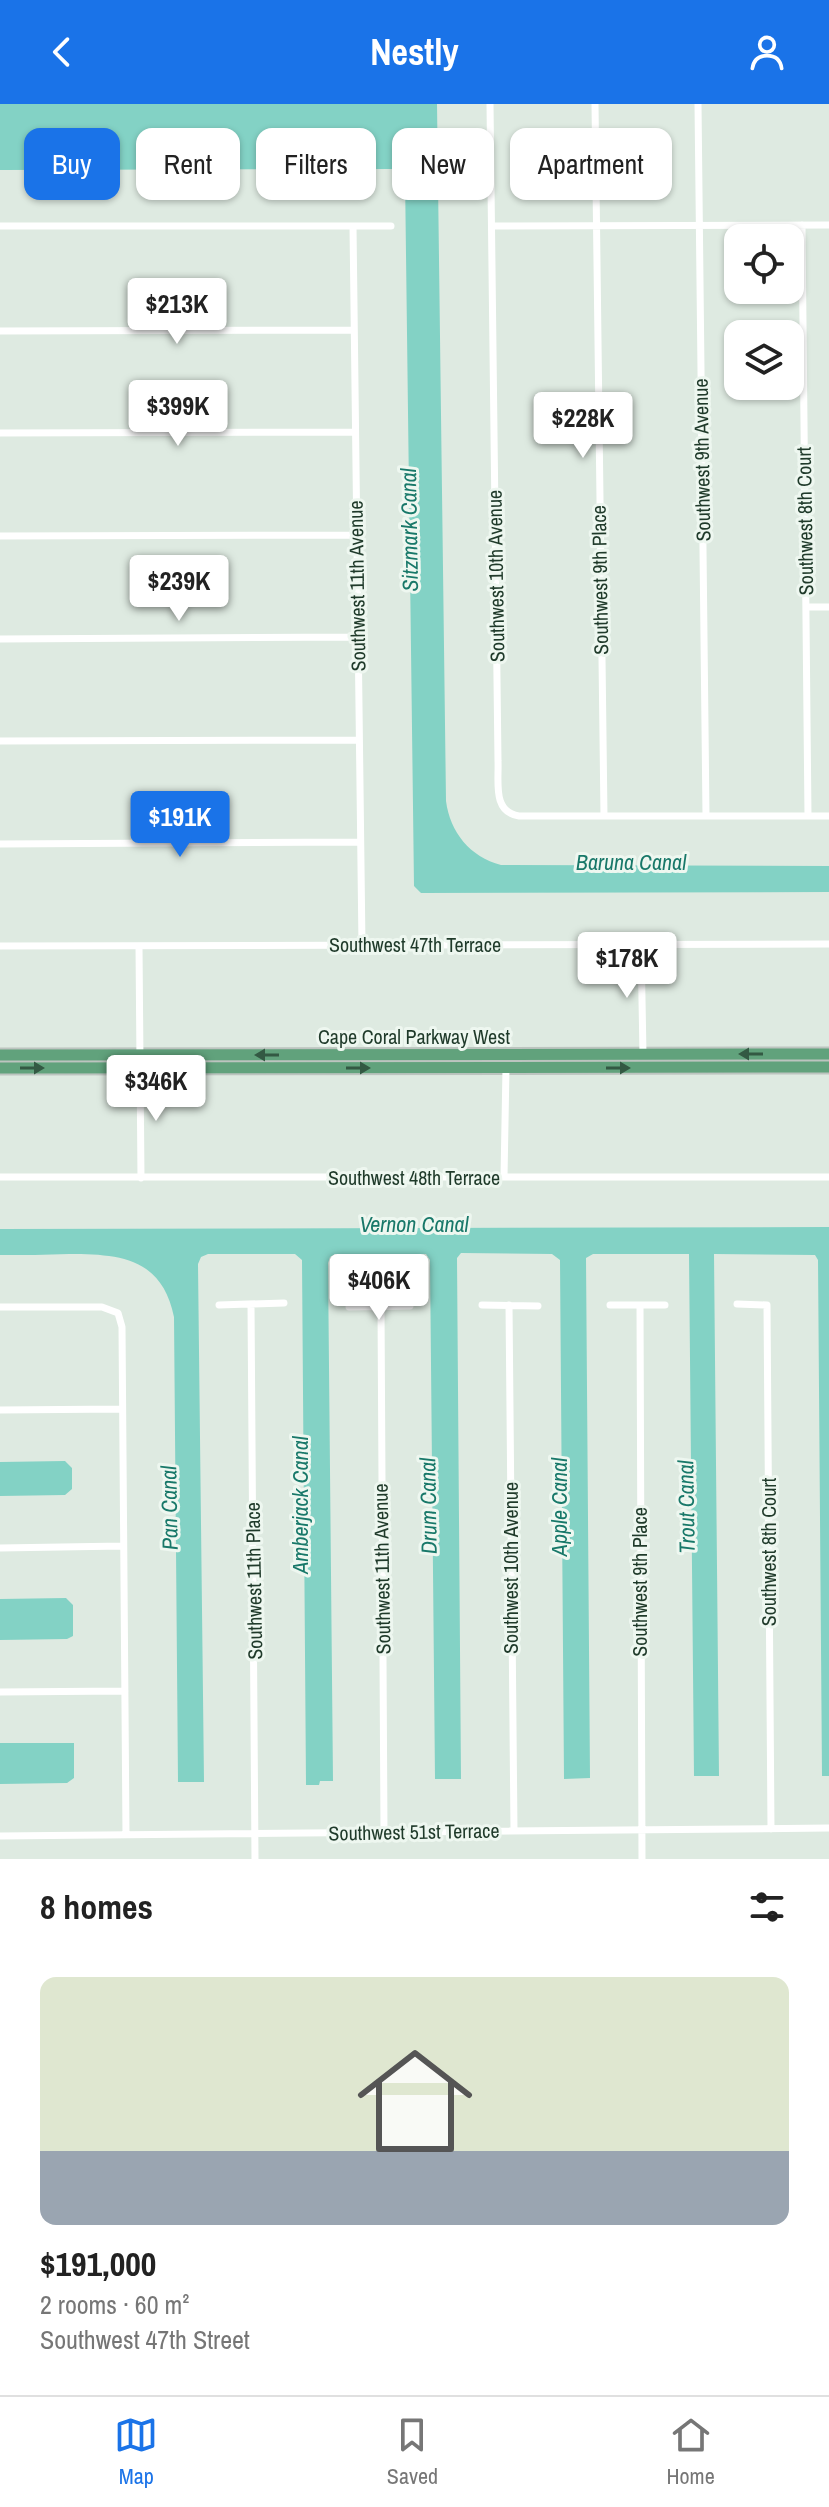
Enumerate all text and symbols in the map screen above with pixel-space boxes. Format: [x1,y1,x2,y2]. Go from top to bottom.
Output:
text: Nestly [370,28,459,76]
icon: back [40,30,84,74]
icon: person [745,30,789,74]
chip: Buy [24,128,120,200]
chip: Rent [136,128,240,200]
chip: Filters [256,128,376,200]
chip: New [392,128,494,200]
chip: Apartment [510,128,672,200]
map controls [724,224,804,400]
button: locate [724,224,804,304]
pin: $213K [121,278,233,346]
text: $213K [146,286,208,321]
button: layers [724,320,804,400]
street label: Southwest 9th Avenue [687,378,716,542]
pin: $399K [122,380,234,448]
text: $399K [147,388,209,423]
pin: $228K [527,392,639,460]
text: $228K [552,400,614,435]
street label: Southwest 8th Court [790,446,819,596]
water label: Sitzmark Canal [393,467,425,592]
street label: Southwest 10th Avenue [481,490,510,662]
street label: Southwest 11th Avenue [342,500,371,672]
street label: Southwest 9th Place [585,505,614,655]
pin: $239K [123,555,235,623]
text: $239K [148,563,210,598]
pin: $191K [124,791,236,859]
text: $191K [149,799,211,834]
water label: Baruna Canal [576,847,687,877]
street label: Southwest 47th Terrace [329,931,501,958]
pin: $178K [571,932,683,1000]
text: $178K [596,940,658,975]
street label: Cape Coral Parkway West [318,1023,510,1050]
one-way arrow [738,1048,763,1060]
one-way arrow [254,1049,279,1061]
pin: $346K [100,1055,212,1123]
one-way arrow [20,1062,45,1074]
one-way arrow [346,1062,371,1074]
one-way arrow [606,1062,631,1074]
text: $346K [125,1063,187,1098]
street label: Southwest 48th Terrace [328,1164,500,1191]
water label: Vernon Canal [359,1209,470,1239]
pin: $406K [323,1254,435,1322]
text: $406K [348,1262,410,1297]
water label: Amberjack Canal [285,1435,315,1575]
water label: Drum Canal [412,1457,444,1554]
water label: Apple Canal [544,1457,574,1557]
water label: Trout Canal [670,1459,702,1554]
water label: Pan Canal [153,1465,185,1550]
street label: Southwest 8th Court [755,1477,782,1626]
street label: Southwest 10th Avenue [497,1482,524,1654]
street label: Southwest 11th Avenue [367,1483,396,1655]
street label: Southwest 11th Place [239,1502,268,1660]
street label: Southwest 9th Place [626,1507,653,1657]
street label: Southwest 51st Terrace [328,1817,500,1846]
text: 8 homes [40,1884,153,1930]
icon: filters [745,1885,789,1929]
icon: home [343,2029,487,2173]
text: $191,000 [40,2241,156,2287]
text: 2 rooms · 60 m² [40,2287,189,2322]
text: Southwest 47th Street [40,2322,250,2357]
tab: Map [114,2413,158,2491]
tab: Saved [387,2413,438,2491]
tab: Home [667,2413,715,2491]

